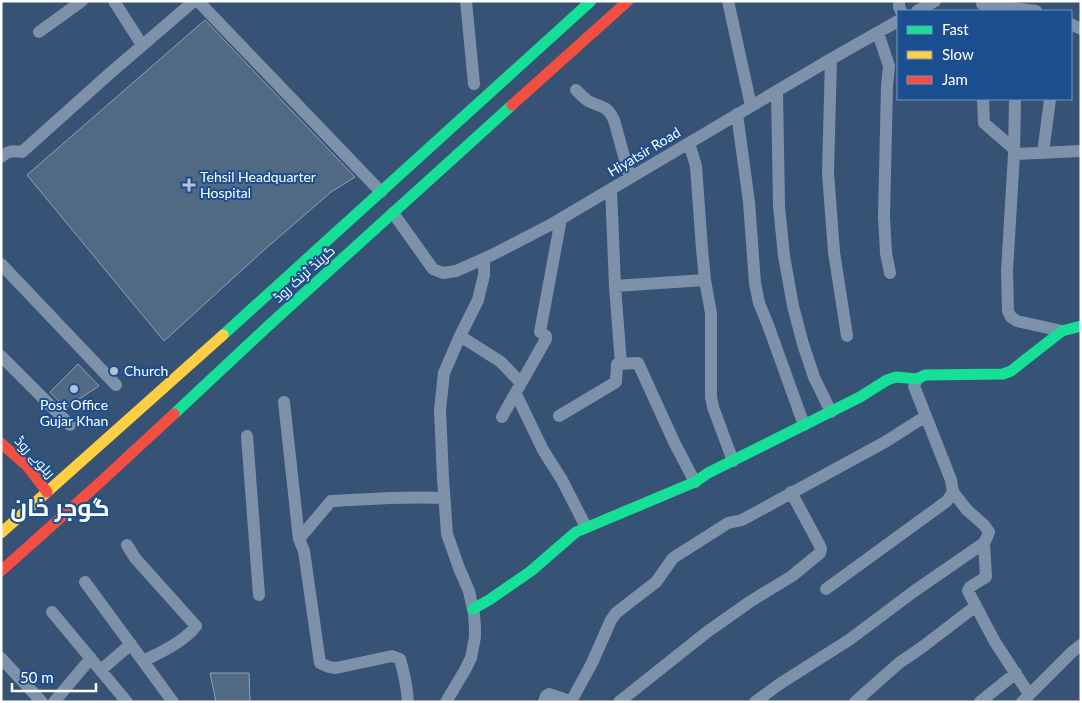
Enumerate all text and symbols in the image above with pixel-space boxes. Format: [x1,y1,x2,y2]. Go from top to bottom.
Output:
legend [897,10,1072,100]
text: Fast [942,20,969,38]
text: Slow [942,45,974,63]
text: Jam [942,70,968,88]
street label: Hiyatsir Road [604,123,683,180]
place label: Tehsil Headquarter Hospital [200,168,316,201]
marker: Tehsil Headquarter Hospital [182,178,196,192]
street label: گرینڈ ٹرنک روڈ [269,241,338,306]
place label: Church [124,362,168,379]
marker: Church [108,365,120,377]
marker: Post Office Gujar Khan [68,383,80,395]
place label: Post Office Gujar Khan [40,396,108,429]
street label: ریلوے روڈ [12,432,59,481]
district label: گوجر خان [10,492,110,522]
scale bar [12,660,96,692]
text: 50 m [20,668,54,686]

